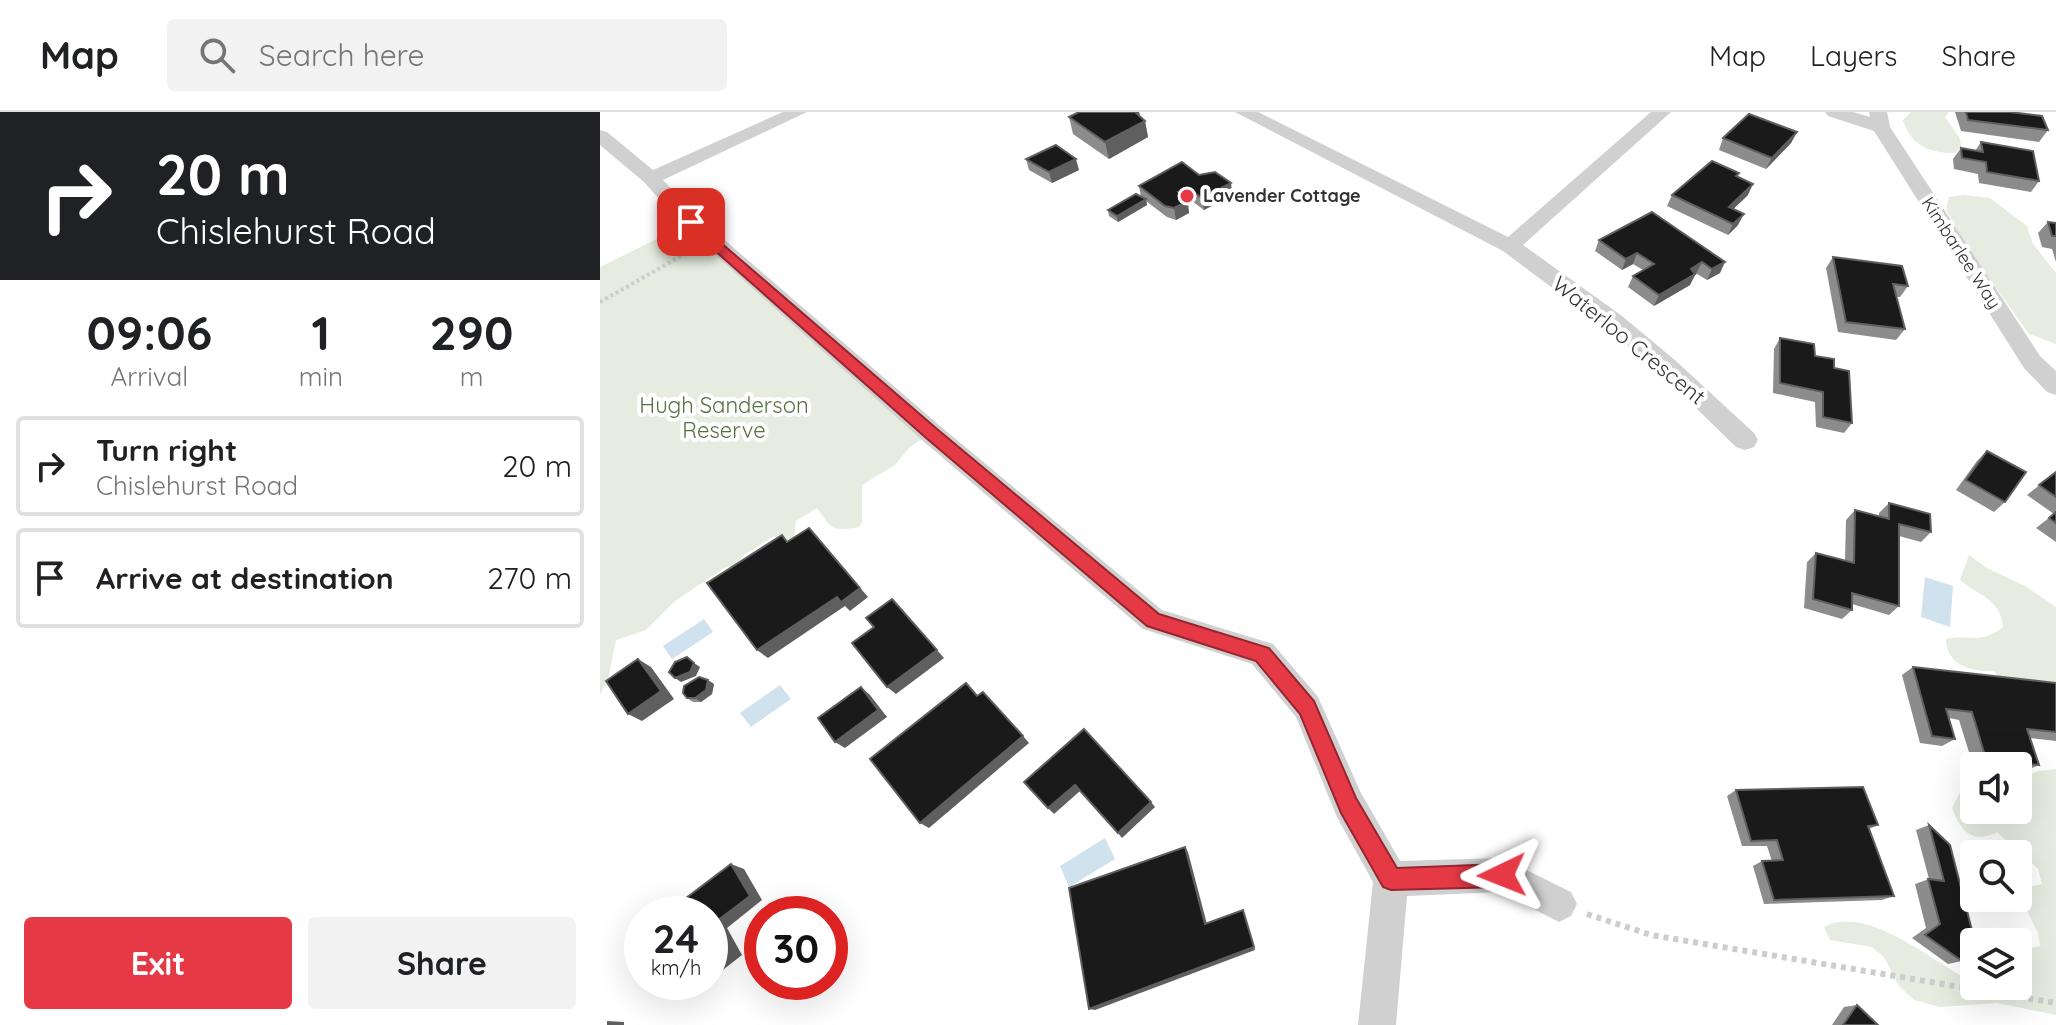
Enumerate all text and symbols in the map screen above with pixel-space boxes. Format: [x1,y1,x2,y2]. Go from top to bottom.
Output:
search box [167,19,727,91]
text: Map [40,31,119,79]
icon: search [195,33,239,77]
text: Search here [259,36,424,74]
text: Map [1709,38,1766,73]
text: Layers [1810,38,1897,73]
text: Share [1941,38,2016,73]
text: 20 m [156,139,290,209]
icon: right [24,144,128,248]
place label: Lavender Cottage [1203,184,1361,207]
marker: Lavender Cottage [1178,187,1196,205]
pin [657,188,725,256]
street label: Kimbarlee Way [1917,192,2006,313]
icon: arrive [669,200,713,244]
text: Chislehurst Road [156,208,436,253]
street label: Waterloo Crescent [1547,270,1711,410]
text: 09:06 [86,302,212,362]
text: 1 [312,302,330,362]
text: 290 [429,302,514,362]
text: Arrival [110,360,188,393]
text: min [299,360,343,393]
text: m [460,360,483,393]
park label: Hugh Sanderson Reserve [639,391,809,444]
text: Turn right [96,431,237,469]
icon: right [28,444,72,488]
text: 20 m [502,447,572,485]
text: Chislehurst Road [96,469,298,502]
icon: arrive [28,556,72,600]
text: Arrive at destination [96,559,394,597]
text: 270 m [487,559,572,597]
map controls [1960,752,2032,1000]
button: sound [1960,752,2032,824]
position arrow [1460,833,1544,917]
button: search [1960,840,2032,912]
speed limit sign: 30 [744,896,848,1000]
text: 24 [653,913,699,963]
button: Exit [24,917,292,1009]
button: Share [308,917,576,1009]
button: layers [1960,928,2032,1000]
text: km/h [651,955,701,980]

